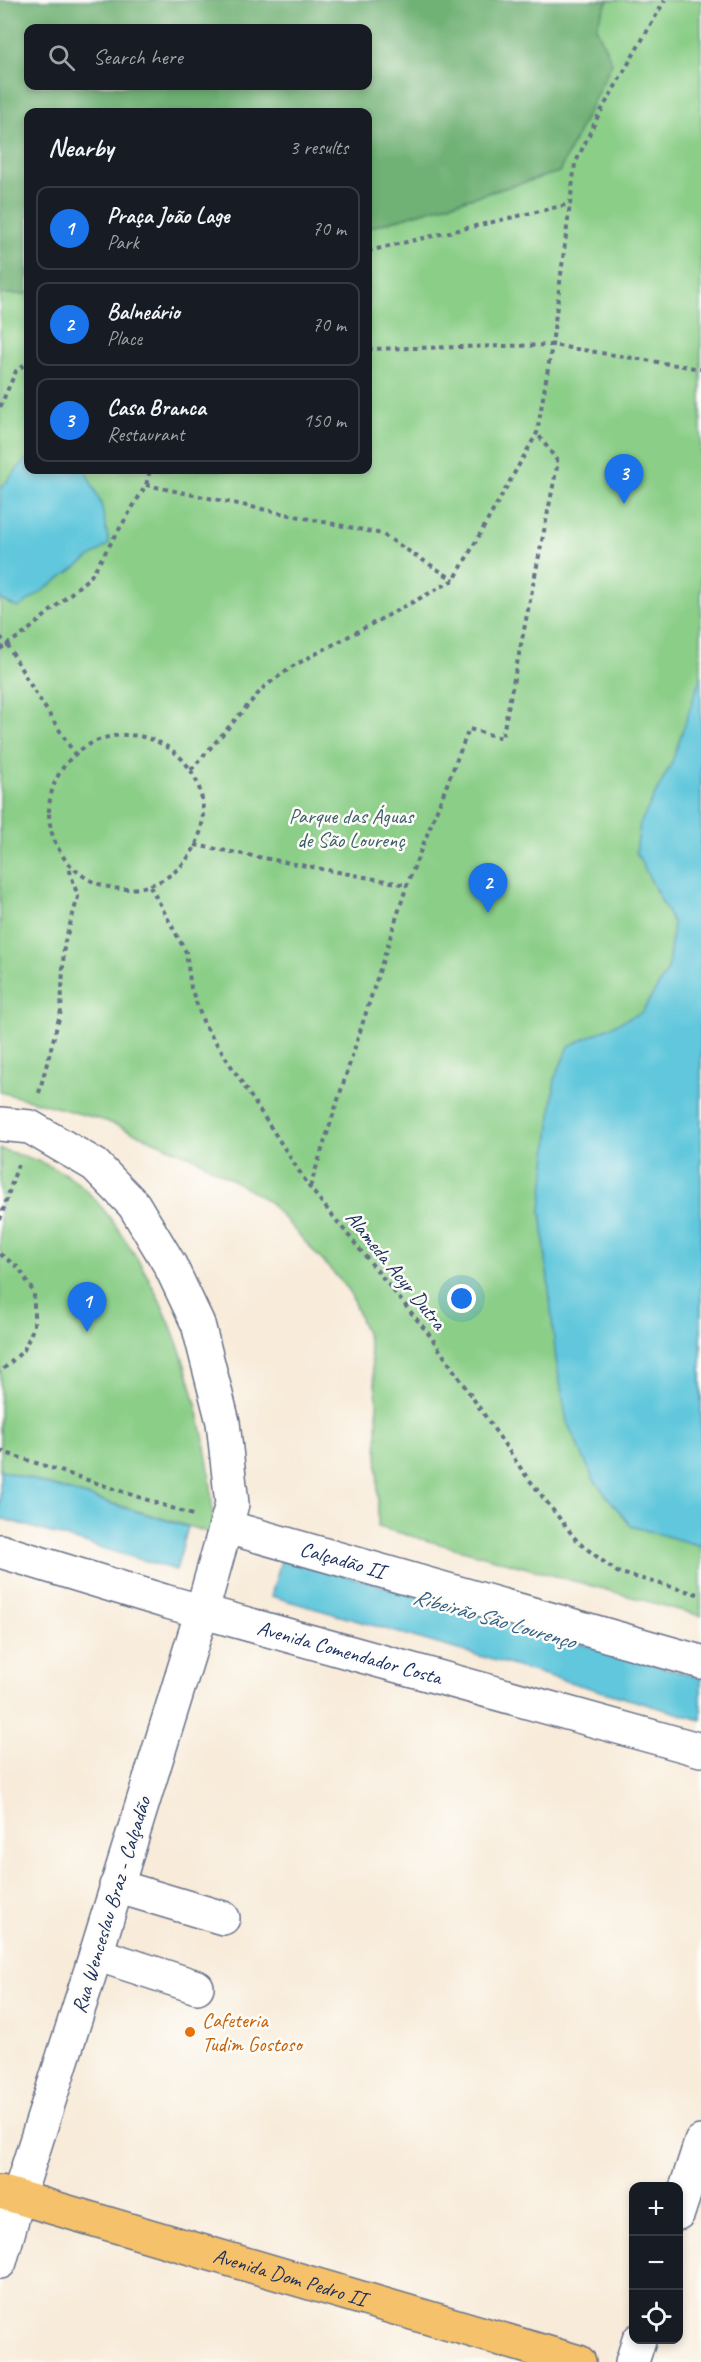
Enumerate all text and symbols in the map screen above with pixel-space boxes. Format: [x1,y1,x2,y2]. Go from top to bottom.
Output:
search box [24,24,372,90]
icon: search [45,41,78,74]
text: Search here [93,43,183,71]
text: Nearby [48,131,113,164]
text: 3 results [289,135,348,160]
text: Praça João Lage [107,202,229,230]
text: 1 [65,216,74,241]
text: 70 m [312,216,346,241]
text: Park [107,230,139,255]
text: Balneário [107,298,180,326]
text: 2 [65,312,74,337]
text: 70 m [312,312,346,337]
text: Place [107,326,142,351]
text: Casa Branca [107,394,206,422]
text: 3 [65,408,74,433]
text: 150 m [303,408,346,433]
text: Restaurant [107,422,184,447]
pin: 3 [604,454,644,504]
park label: Parque das Águas de São Lourenç [289,803,415,853]
pin: 2 [468,864,508,913]
street label: Alameda Acyr Dutra [340,1205,453,1336]
pin: 1 [68,1282,106,1332]
your location [447,1284,476,1313]
street label: Calçadão II [297,1536,392,1585]
water label: Ribeirão São Lourenço [410,1583,581,1656]
street label: Avenida Comendador Costa [254,1615,447,1691]
street label: Rua Wenceslau Braz - Calçadão [66,1792,157,2016]
place label: Cafeteria Tudim Gostoso [202,2007,304,2057]
marker: Cafeteria Tudim Gostoso [183,2025,197,2039]
map controls [629,2182,683,2344]
button: + [629,2182,683,2236]
button: − [629,2236,683,2290]
street label: Avenida Dom Pedro II [210,2242,374,2313]
button: locate [629,2290,683,2344]

